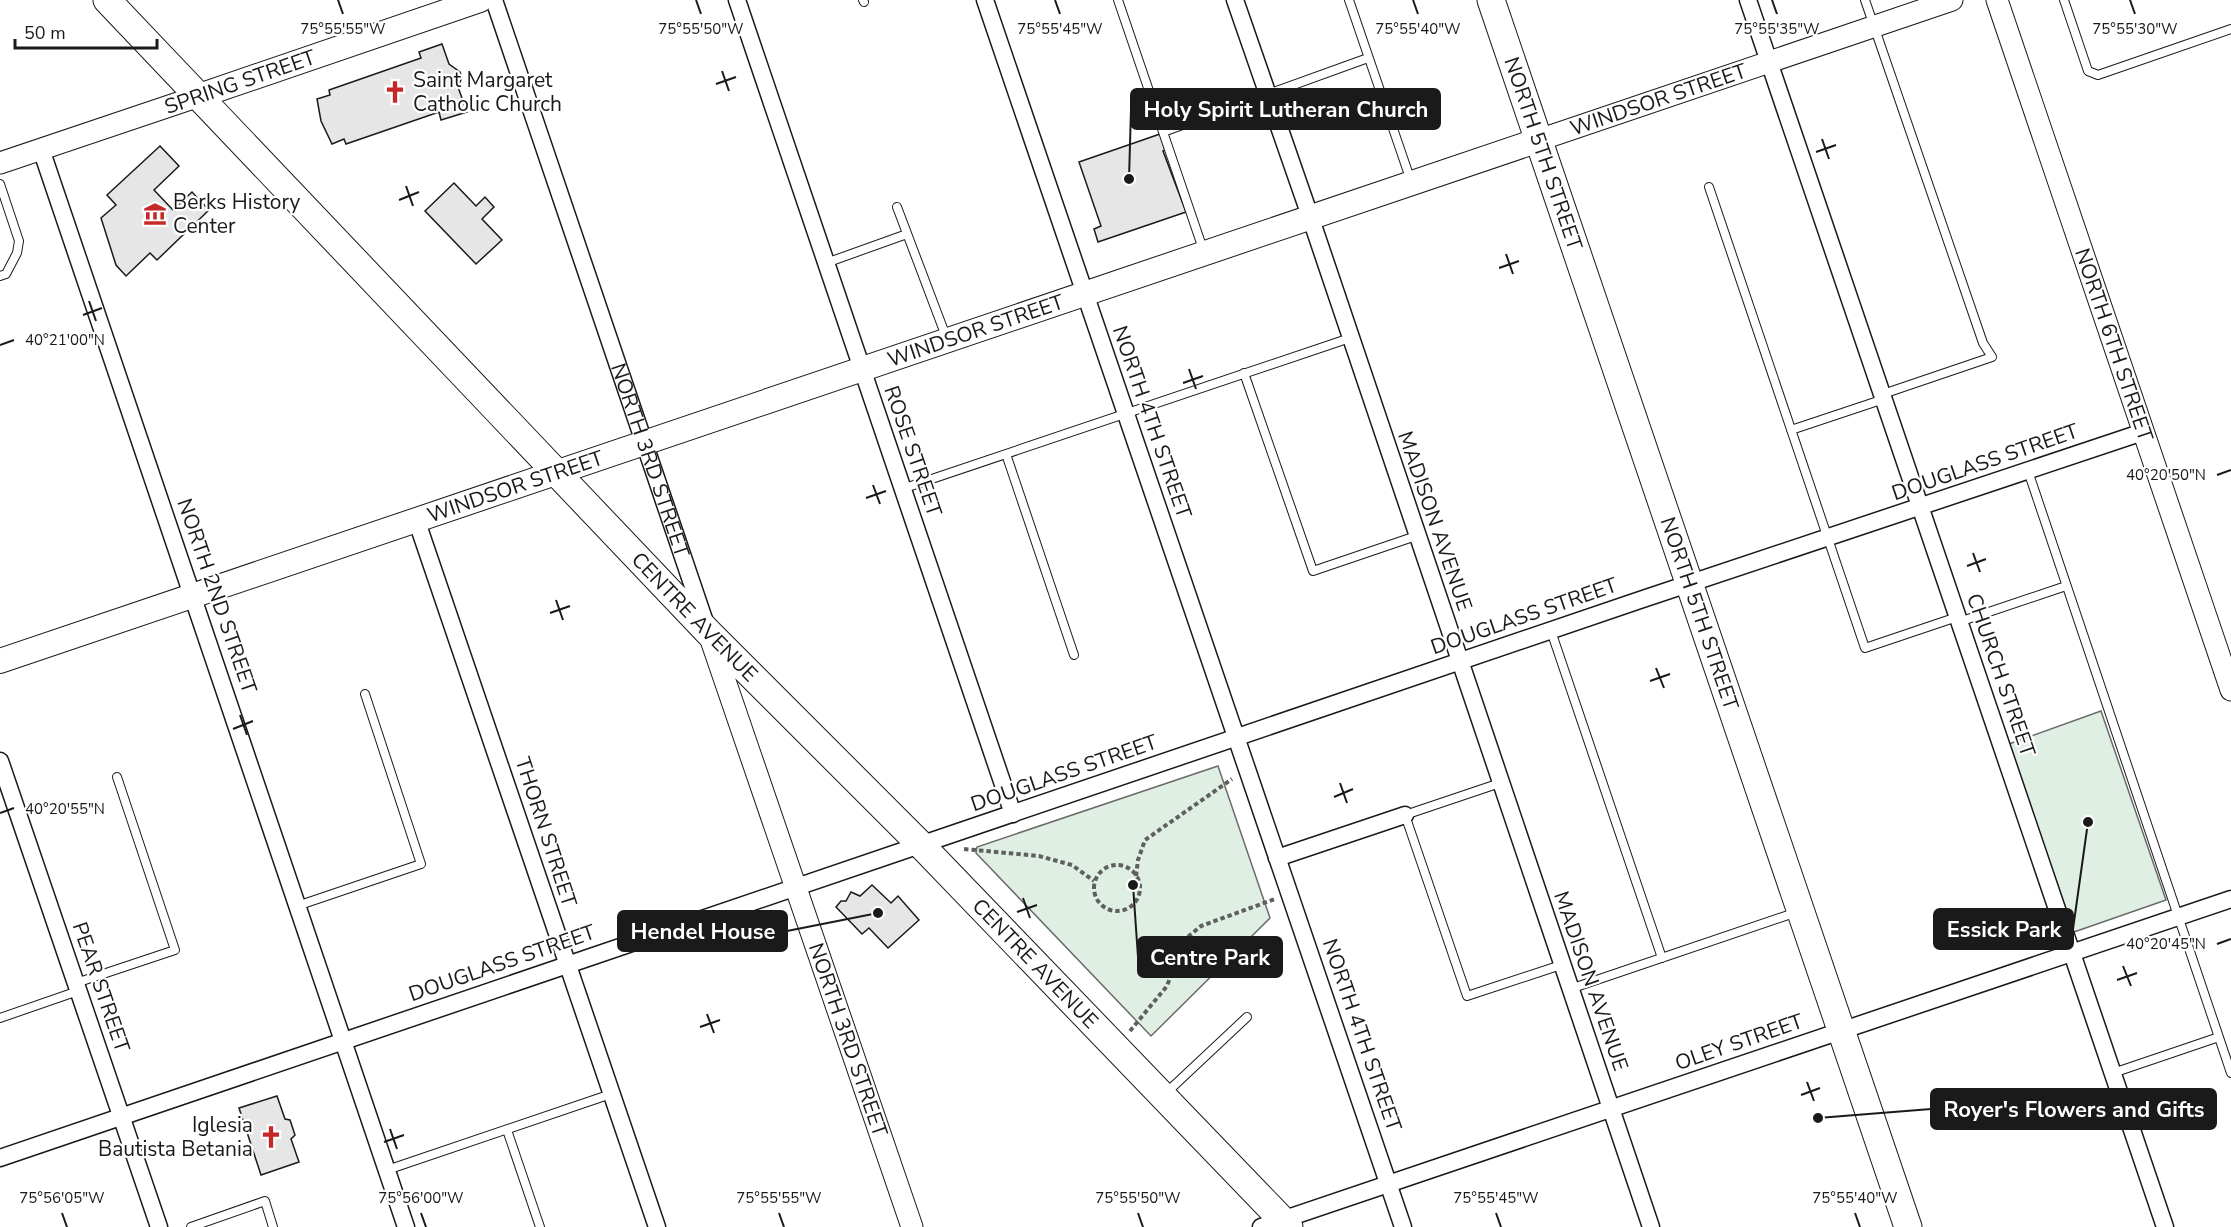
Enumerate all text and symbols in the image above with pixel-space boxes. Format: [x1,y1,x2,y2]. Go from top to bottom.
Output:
scale bar [15,12,158,50]
text: 75°55'55"W [300,19,386,39]
text: 75°55'50"W [658,19,744,39]
text: 75°55'45"W [1017,19,1103,39]
text: 75°55'40"W [1375,19,1461,39]
text: 75°55'35"W [1734,19,1820,39]
text: 75°55'30"W [2092,19,2178,39]
text: 50 m [24,21,66,45]
street label: SPRING STREET [161,43,320,121]
street label: NORTH 5TH STREET [1497,53,1589,254]
street label: WINDSOR STREET [1567,57,1750,142]
place label: Saint Margaret Catholic Church [413,66,562,118]
church icon: Saint Margaret Catholic Church [382,79,408,105]
callout: Holy Spirit Lutheran Church [1131,89,1440,129]
text: Holy Spirit Lutheran Church [1144,95,1428,125]
place label: Berks History Center [173,188,301,240]
museum icon: Berks History Center [142,201,168,227]
street label: NORTH 6TH STREET [2068,244,2160,445]
street label: WINDSOR STREET [884,288,1068,374]
street label: NORTH 4TH STREET [1106,322,1198,522]
text: 40°21'00"N [25,330,105,350]
street label: NORTH 3RD STREET [604,360,696,561]
street label: ROSE STREET [877,382,949,521]
street label: DOUGLASS STREET [1888,417,2082,507]
street label: MADISON AVENUE [1391,428,1479,614]
street label: WINDSOR STREET [423,444,607,529]
text: 40°20'50"N [2126,465,2206,485]
street label: NORTH 2ND STREET [170,495,264,698]
street label: NORTH 5TH STREET [1654,513,1745,714]
street label: CENTRE AVENUE [625,546,764,688]
street label: DOUGLASS STREET [1427,571,1621,661]
street label: CHURCH STREET [1960,590,2042,761]
street label: DOUGLASS STREET [967,728,1161,818]
street label: THORN STREET [509,754,584,911]
text: 40°20'55"N [25,799,105,819]
street label: MADISON AVENUE [1547,888,1635,1074]
street label: CENTRE AVENUE [966,893,1104,1035]
callout: Essick Park [1934,909,2073,949]
callout: Hendel House [618,911,787,951]
text: Essick Park [1947,915,2062,945]
text: Hendel House [631,917,776,947]
street label: PEAR STREET [66,918,137,1056]
street label: DOUGLASS STREET [405,918,599,1008]
text: 40°20'45"N [2126,934,2206,954]
street label: NORTH 4TH STREET [1316,935,1408,1135]
callout: Centre Park [1138,937,1282,977]
street label: NORTH 3RD STREET [802,939,894,1141]
text: Centre Park [1150,943,1271,973]
street label: OLEY STREET [1671,1007,1807,1077]
callout: Royer's Flowers and Gifts [1931,1089,2216,1129]
text: Royer's Flowers and Gifts [1944,1095,2204,1125]
place label: Iglesia Bautista Betania [98,1111,253,1163]
church icon: Iglesia Bautista Betania [258,1124,284,1150]
text: 75°56'05"W [19,1188,105,1208]
text: 75°56'00"W [378,1188,464,1208]
text: 75°55'55"W [736,1188,822,1208]
text: 75°55'50"W [1095,1188,1181,1208]
text: 75°55'45"W [1453,1188,1539,1208]
text: 75°55'40"W [1812,1188,1898,1208]

